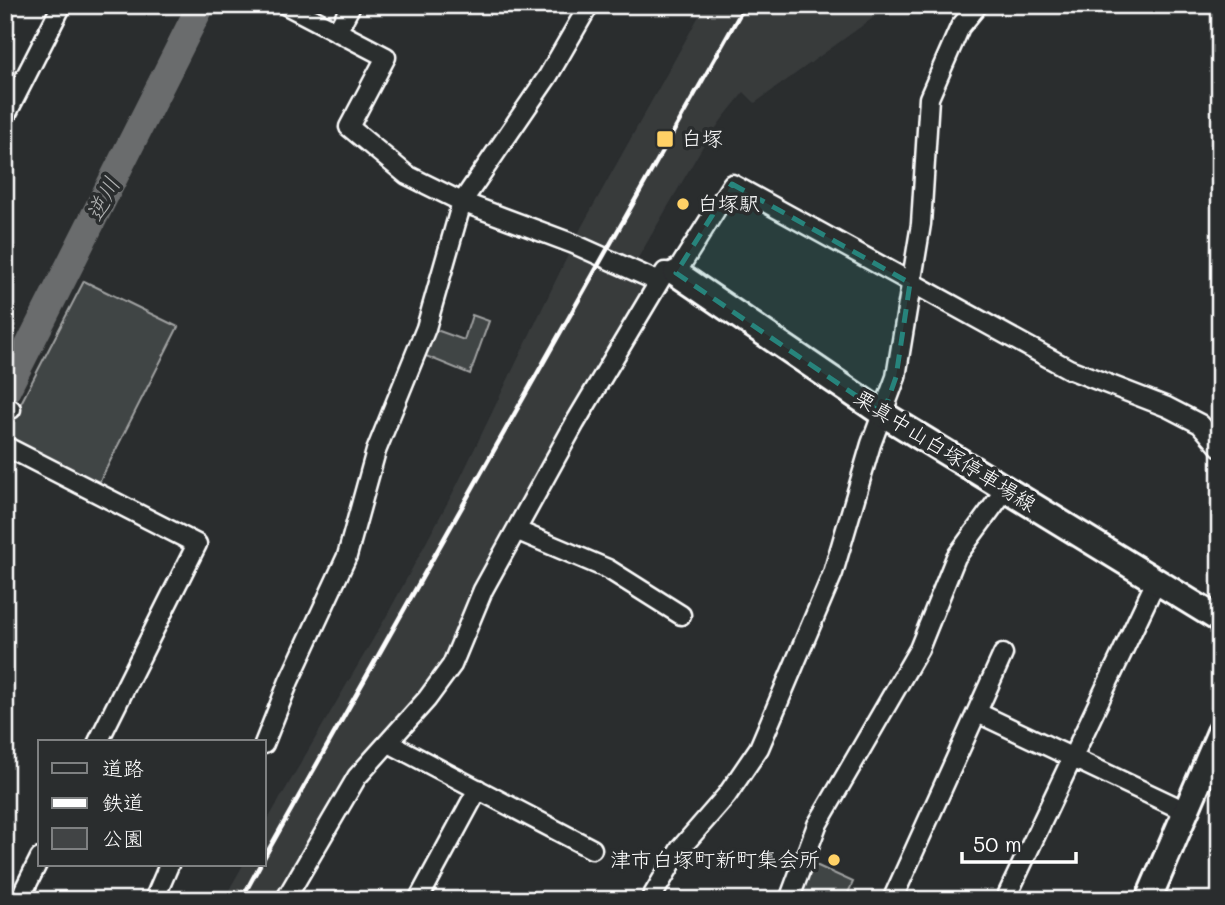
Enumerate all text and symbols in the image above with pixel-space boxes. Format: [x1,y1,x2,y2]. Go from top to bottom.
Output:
place label: 白塚 [681,124,723,151]
marker: 白塚 [655,129,675,149]
water label: 逆川 [78,171,126,226]
place label: 白塚駅 [697,189,760,216]
marker: 白塚駅 [675,196,691,212]
street label: 栗真中山白塚停車場線 [850,383,1042,517]
legend [38,740,266,866]
text: 道路 [102,754,144,781]
text: 鉄道 [102,788,144,815]
scale bar [962,821,1076,865]
text: 公園 [102,824,144,851]
text: 50 m [973,830,1022,857]
place label: 津市白塚町新町集会所 [610,845,820,872]
marker: 津市白塚町新町集会所 [826,852,842,868]

